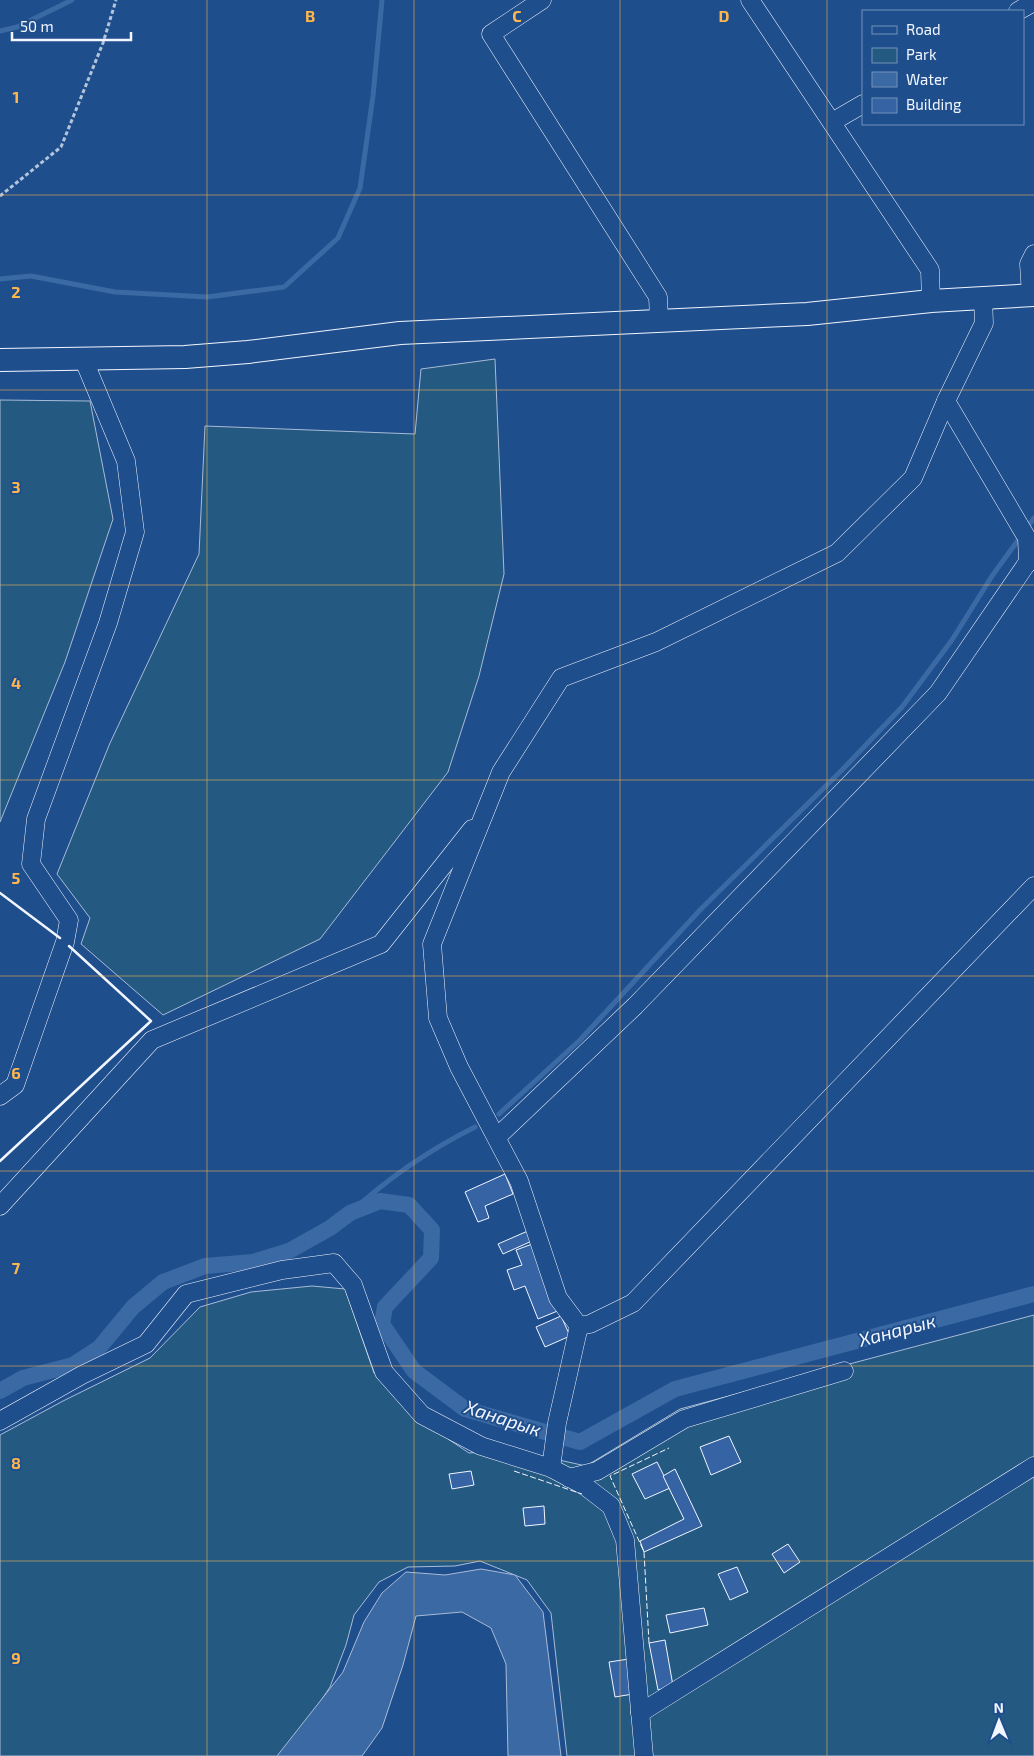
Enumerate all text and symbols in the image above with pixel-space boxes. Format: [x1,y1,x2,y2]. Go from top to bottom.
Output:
text: B [305,6,315,25]
text: C [512,6,522,25]
text: D [719,6,730,25]
scale bar [12,10,131,42]
legend [862,10,1024,125]
text: 50 m [20,17,54,35]
text: Road [906,20,941,38]
text: Park [906,45,937,63]
text: Water [906,70,948,88]
text: 1 [13,87,19,106]
text: Building [906,95,962,113]
text: 2 [11,282,21,301]
text: 3 [11,477,21,496]
text: 4 [11,673,21,692]
text: 5 [12,868,21,887]
text: 6 [11,1063,21,1082]
text: 7 [12,1258,21,1277]
water label: Ханарык [855,1308,938,1351]
water label: Ханарык [461,1394,544,1441]
text: 8 [11,1453,21,1472]
text: 9 [11,1648,21,1667]
north arrow [974,1696,1024,1746]
text: N [994,1699,1004,1716]

